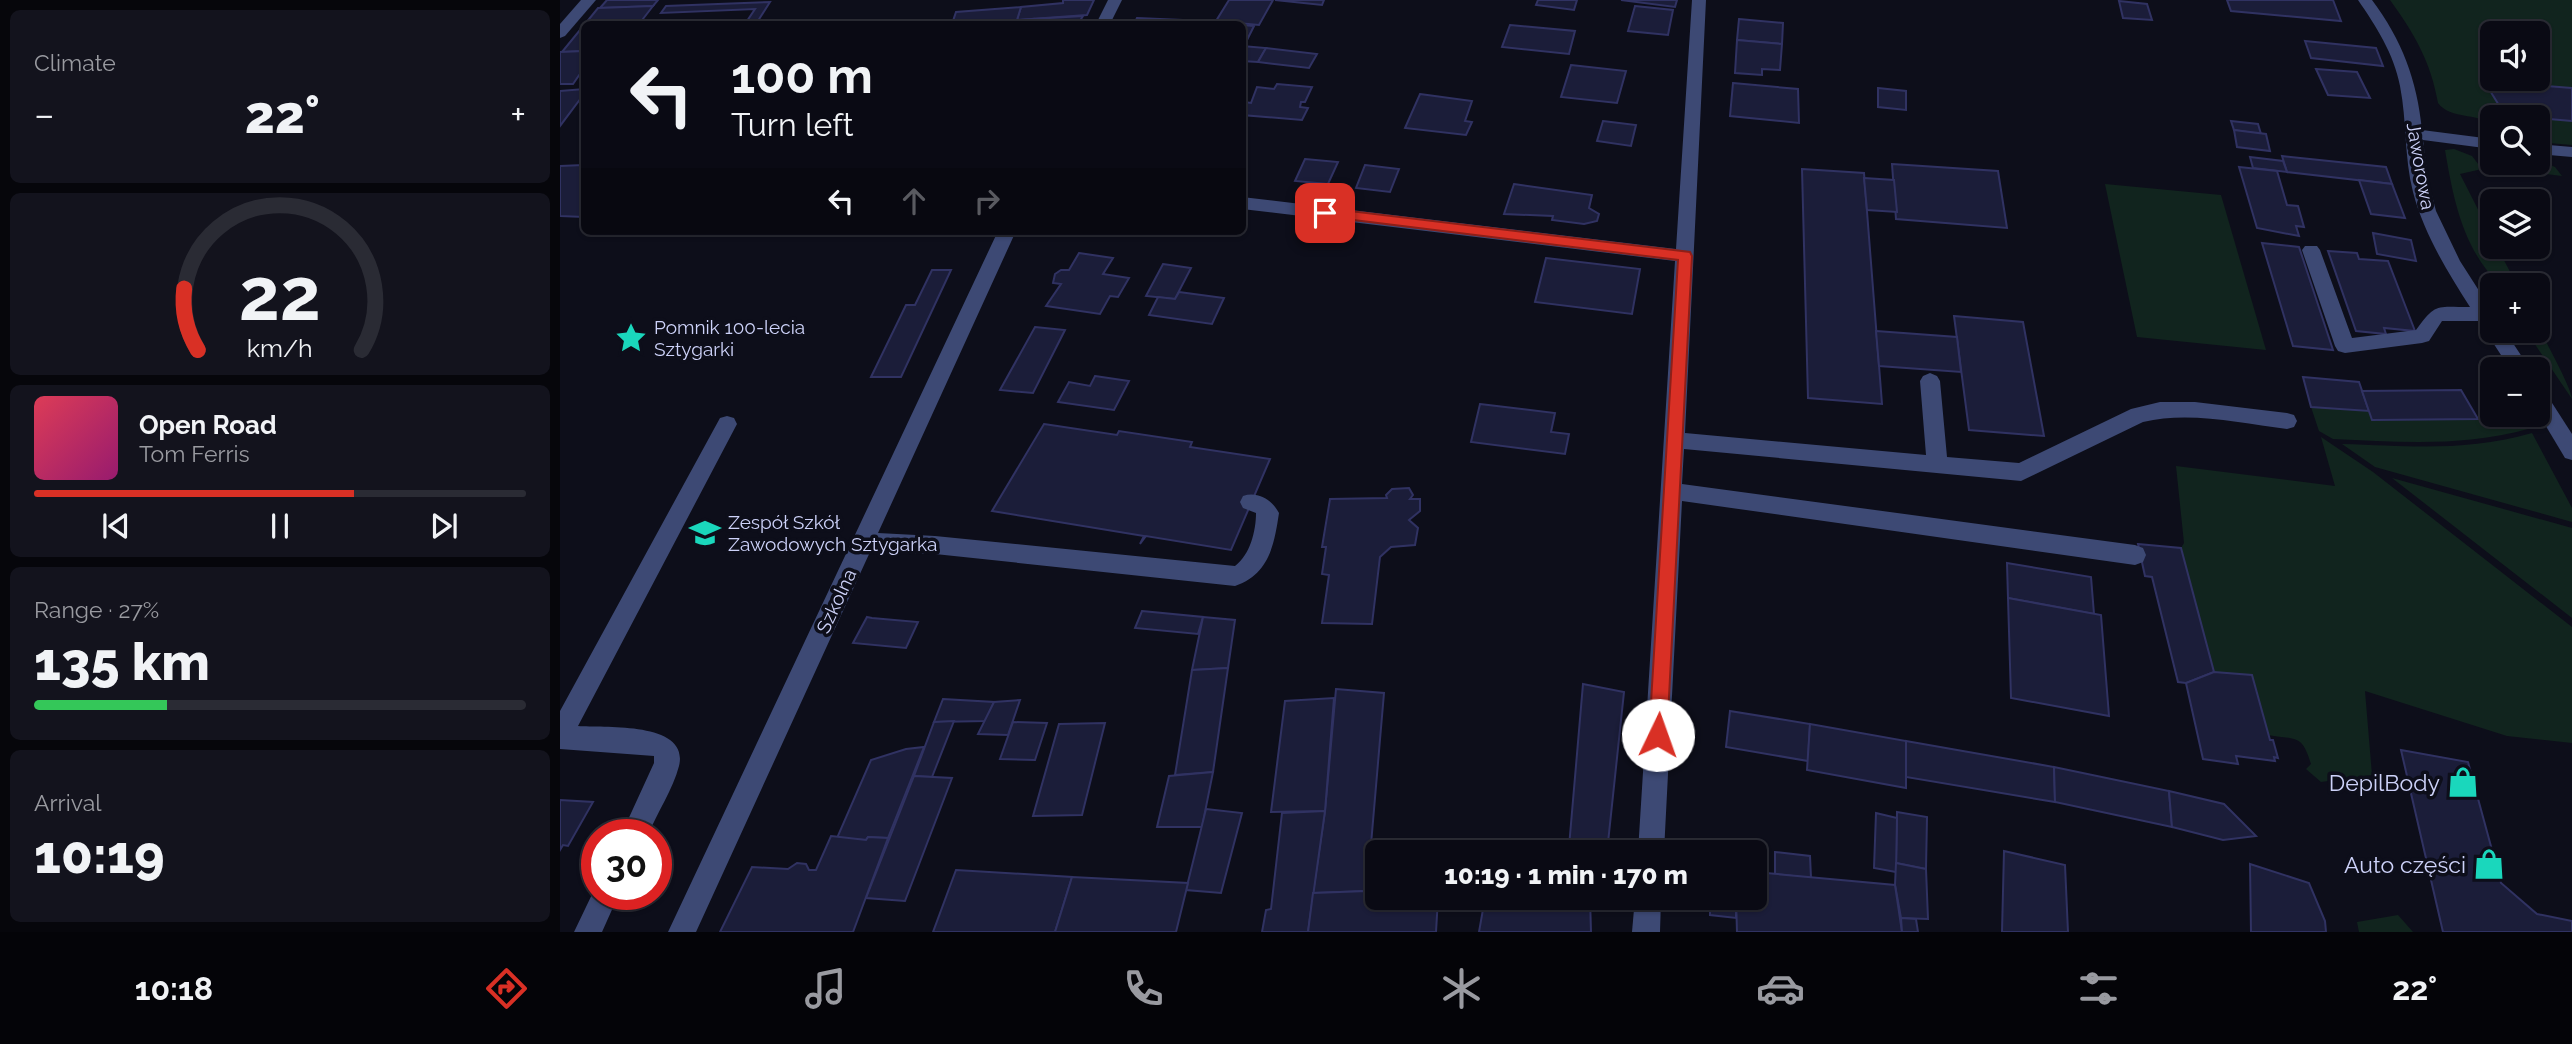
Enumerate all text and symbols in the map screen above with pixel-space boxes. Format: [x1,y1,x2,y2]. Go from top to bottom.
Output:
map controls [2480,21,2550,427]
button: sound [2480,21,2550,91]
text: 100 m [731,47,873,104]
text: Climate [34,49,116,76]
icon: left [616,49,707,140]
text: 22° [245,84,320,145]
text: − [34,92,54,137]
text: + [510,92,526,137]
button: search [2480,105,2550,175]
text: Turn left [731,106,853,143]
street label: Jaworowa [2402,121,2440,211]
icon: left [822,182,860,220]
icon: ahead [895,182,933,220]
icon: right [968,182,1006,220]
pin [1295,183,1355,243]
button: layers [2480,189,2550,259]
icon: arrive [1306,194,1344,232]
text: 22 [239,252,321,337]
button: + [2480,273,2550,343]
place label: Pomnik 100-lecia Sztygarki [654,316,805,360]
place icon: Pomnik 100-lecia Sztygarki [614,321,648,355]
text: km/h [247,332,313,362]
button: − [2480,357,2550,427]
text: Open Road [139,410,277,440]
text: Tom Ferris [139,440,250,467]
icon: previous [97,507,135,545]
icon: pause [261,507,299,545]
icon: next [425,507,463,545]
place label: Zespół Szkół Zawodowych Sztygarka [728,511,937,555]
school or university icon: Zespół Szkół Zawodowych Sztygarka [688,516,722,550]
street label: Szkolna [812,565,860,637]
text: Range · 27% [34,596,159,623]
text: 135 km [34,631,210,692]
position arrow [1621,698,1695,772]
shop icon: DepilBody [2446,765,2480,799]
place label: DepilBody [2329,769,2440,796]
text: Arrival [34,789,101,816]
speed limit sign: 30 [581,819,672,910]
text: 10:19 [34,824,165,885]
shop icon: Auto części [2472,847,2506,881]
place label: Auto części [2344,851,2466,878]
text: 10:19 · 1 min · 170 m [1444,860,1688,890]
icon: directions [482,964,531,1013]
icon: music [801,964,850,1013]
icon: phone [1119,964,1168,1013]
icon: climate [1437,964,1486,1013]
icon: car [1756,964,1805,1013]
icon: filters [2074,964,2123,1013]
text: 10:18 [135,970,213,1007]
text: 22° [2392,970,2437,1007]

